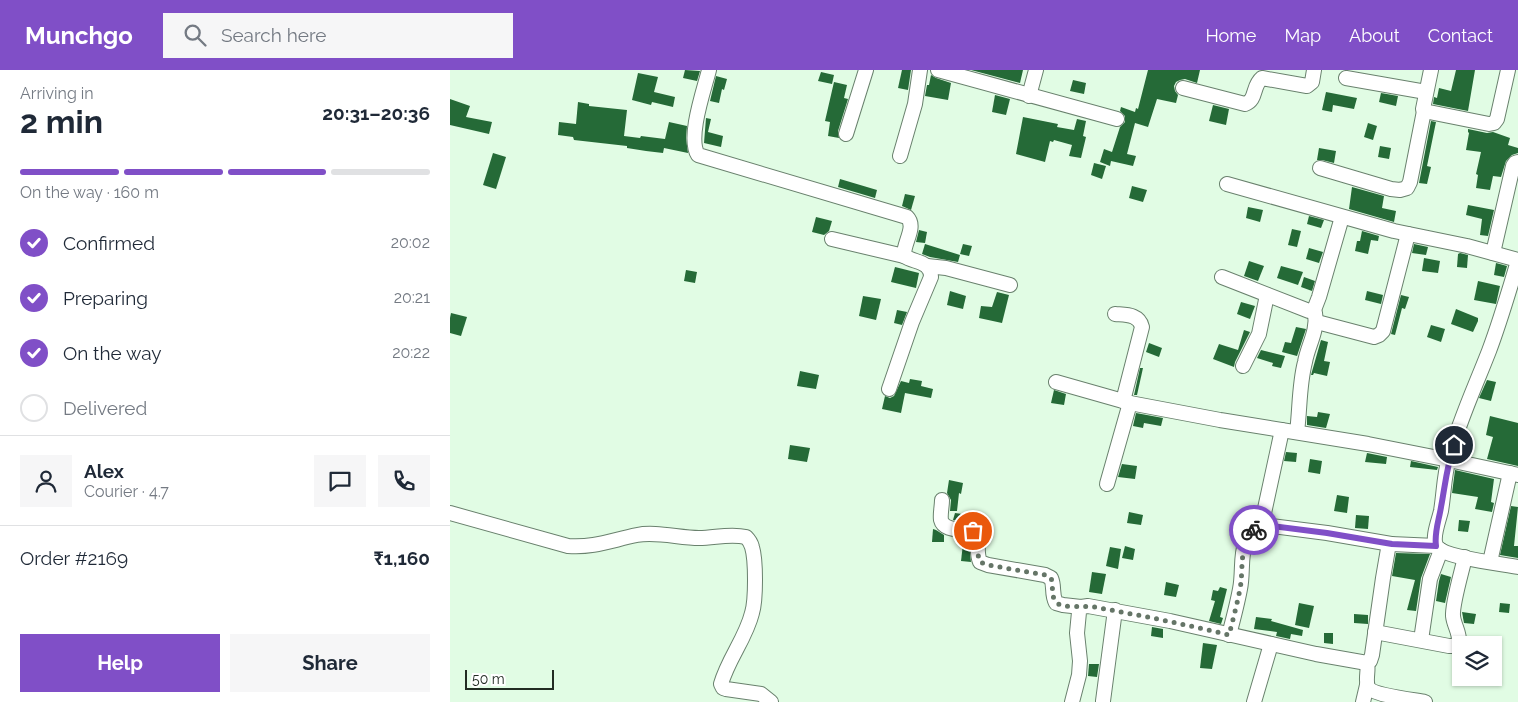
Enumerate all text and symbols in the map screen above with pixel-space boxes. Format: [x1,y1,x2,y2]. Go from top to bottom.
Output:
search box [163,13,513,58]
text: Munchgo [25,21,133,50]
icon: search [181,21,209,49]
text: Search here [221,24,326,46]
text: Home [1205,25,1256,46]
text: Map [1284,25,1321,46]
text: About [1349,25,1400,46]
text: Contact [1428,25,1493,46]
text: Arriving in [20,84,94,103]
text: 20:31–20:36 [322,102,430,124]
text: 2 min [20,103,103,140]
text: On the way · 160 m [20,183,159,202]
icon: check [20,229,48,257]
text: Confirmed [63,232,155,254]
text: 20:02 [391,233,430,252]
icon: check [20,284,48,312]
text: Preparing [63,287,148,309]
text: 20:21 [394,288,430,307]
icon: check [20,339,48,367]
text: On the way [63,342,162,364]
text: 20:22 [392,343,430,362]
text: Delivered [63,397,147,419]
pin [1433,424,1475,466]
icon: home [1440,431,1468,459]
button: person [20,455,72,507]
button: chat [314,455,366,507]
button: phone [378,455,430,507]
text: Alex [84,460,124,482]
text: Courier · 4.7 [84,482,169,501]
courier [1229,505,1279,555]
pin [952,510,994,552]
icon: bike [1240,516,1268,544]
icon: bag [959,517,987,545]
text: Order #2169 [20,547,128,569]
text: ₹1,160 [373,547,430,569]
button: Help [20,634,220,692]
button: Share [230,634,430,692]
map controls [1452,636,1502,686]
button: layers [1452,636,1502,686]
scale bar [465,667,554,690]
text: 50 m [472,671,505,687]

